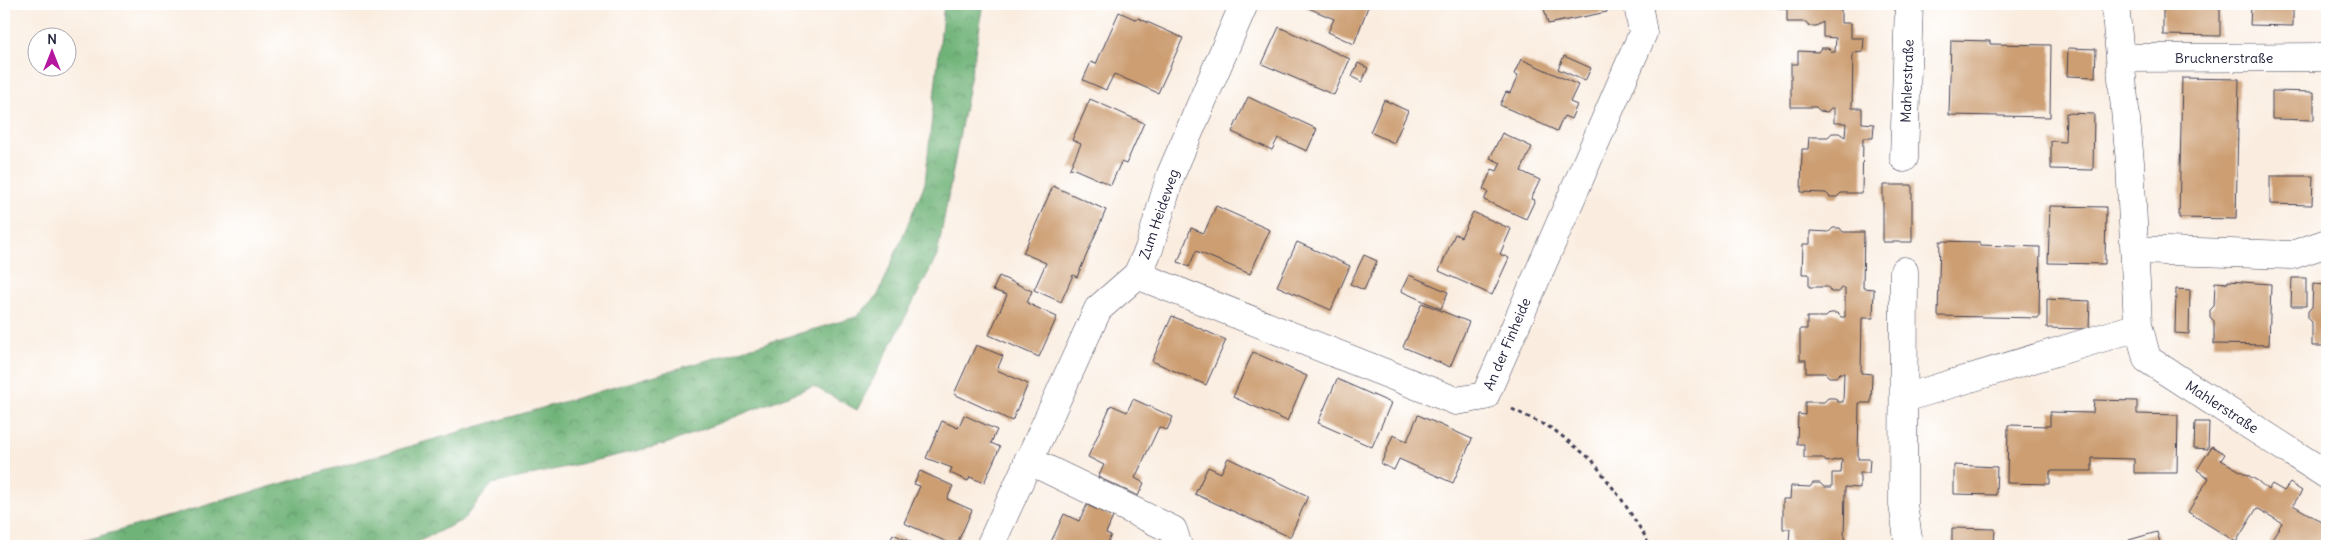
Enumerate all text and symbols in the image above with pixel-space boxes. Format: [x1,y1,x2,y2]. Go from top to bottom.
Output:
north arrow [28,28,78,78]
text: N [47,30,57,48]
street label: Mahlerstraße [1897,39,1917,123]
street label: Brucknerstraße [2175,49,2273,67]
street label: Zum Heideweg [1135,167,1183,261]
street label: An der Finheide [1479,295,1535,393]
street label: Mahlerstraße [2182,377,2262,437]

